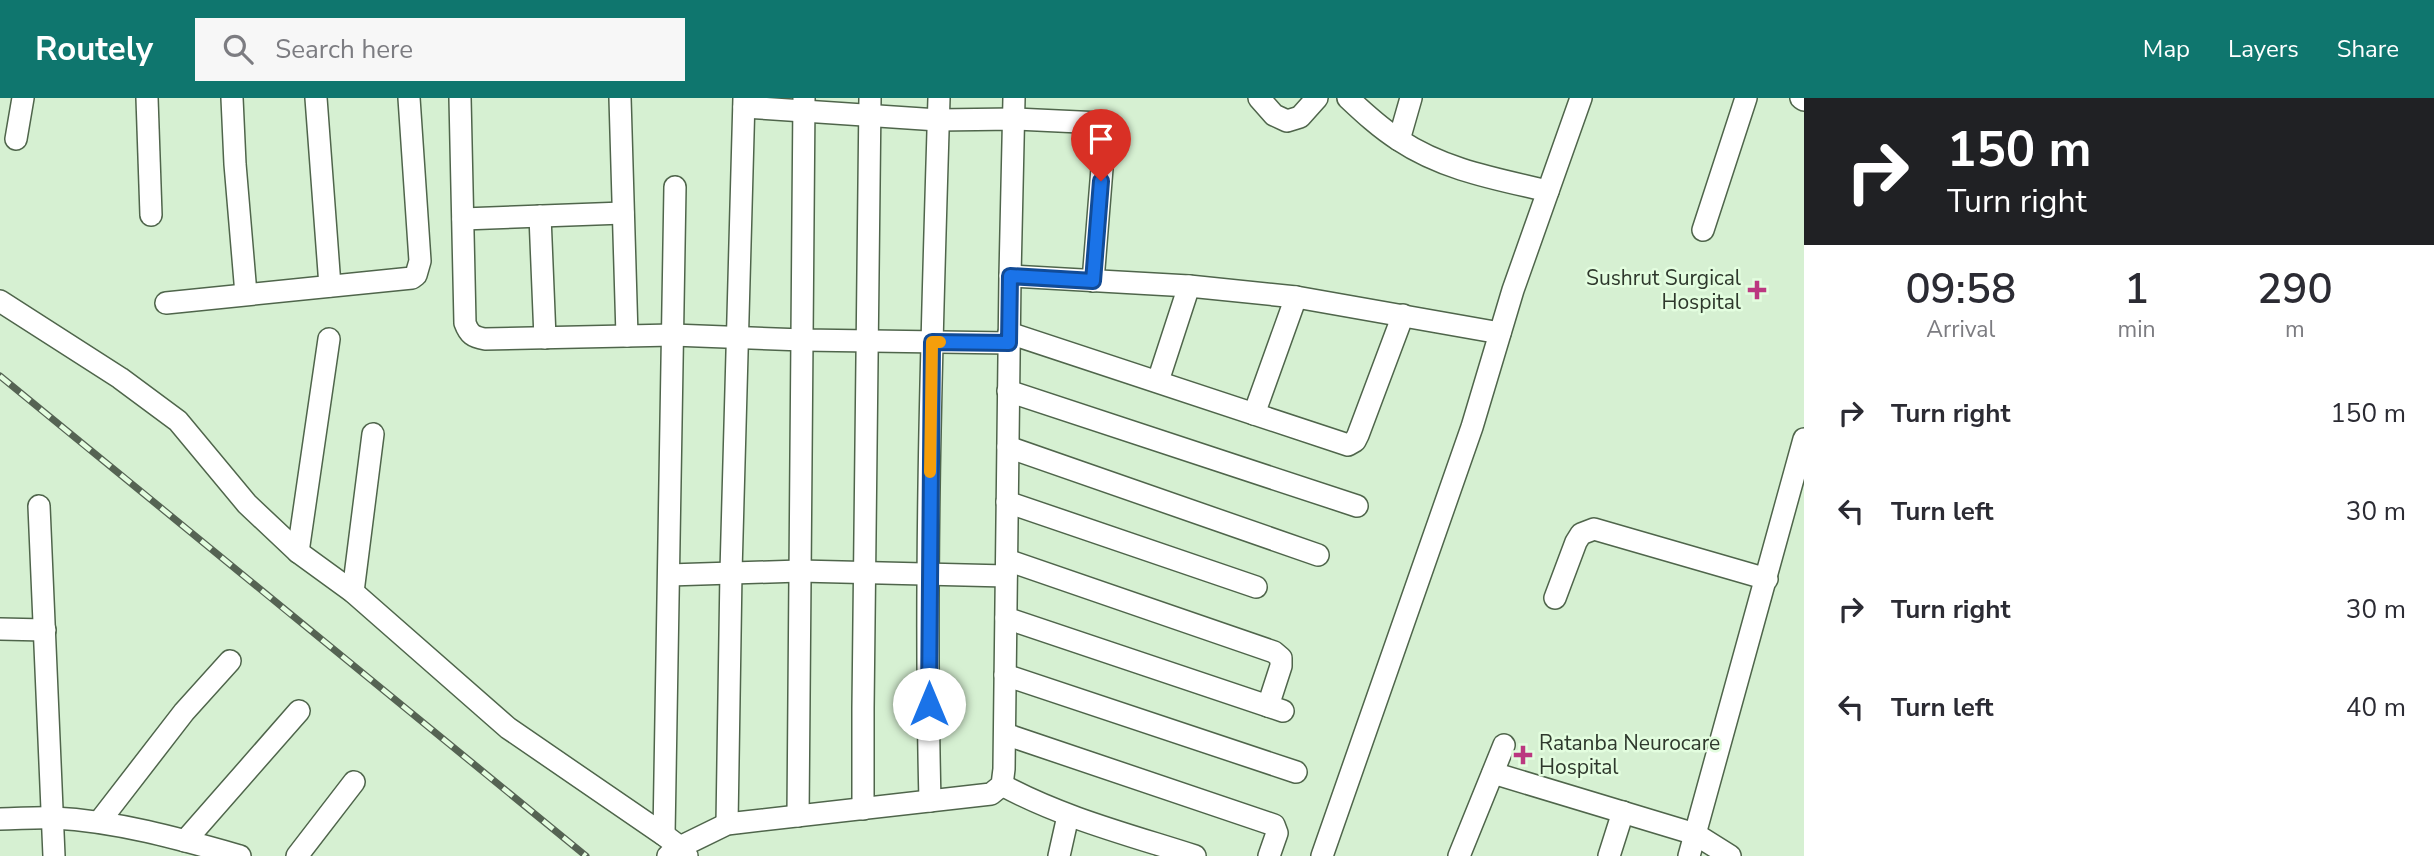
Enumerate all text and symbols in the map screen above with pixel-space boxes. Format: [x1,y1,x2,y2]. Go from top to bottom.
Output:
search box [195,18,685,81]
text: Routely [35,27,153,72]
icon: search [219,30,257,68]
text: Search here [275,32,413,67]
text: Map [2143,33,2190,65]
text: Layers [2228,33,2299,65]
text: Share [2337,33,2399,65]
pin [1071,109,1131,181]
text: 150 m [1947,116,2091,183]
icon: arrive [1082,120,1120,158]
icon: right [1832,126,1923,217]
text: Turn right [1947,180,2087,223]
text: 09:58 [1905,261,2016,318]
text: 1 [2124,261,2149,318]
text: 290 [2257,261,2333,318]
place label: Sushrut Surgical Hospital [1586,264,1742,316]
marker: Sushrut Surgical Hospital [1747,280,1767,300]
text: Arrival [1926,314,1995,345]
text: min [2118,314,2156,345]
text: m [2285,314,2305,345]
icon: right [1832,394,1870,432]
text: Turn right [1891,396,2010,431]
text: 150 m [2330,396,2406,431]
icon: left [1832,492,1870,530]
text: Turn left [1891,494,1994,529]
text: 30 m [2346,494,2406,529]
icon: right [1832,590,1870,628]
text: Turn right [1891,592,2010,627]
text: 30 m [2346,592,2406,627]
position arrow [892,667,966,741]
icon: left [1832,688,1870,726]
text: Turn left [1891,690,1994,725]
text: 40 m [2346,690,2406,725]
place label: Ratanba Neurocare Hospital [1539,729,1720,781]
marker: Ratanba Neurocare Hospital [1513,745,1533,765]

